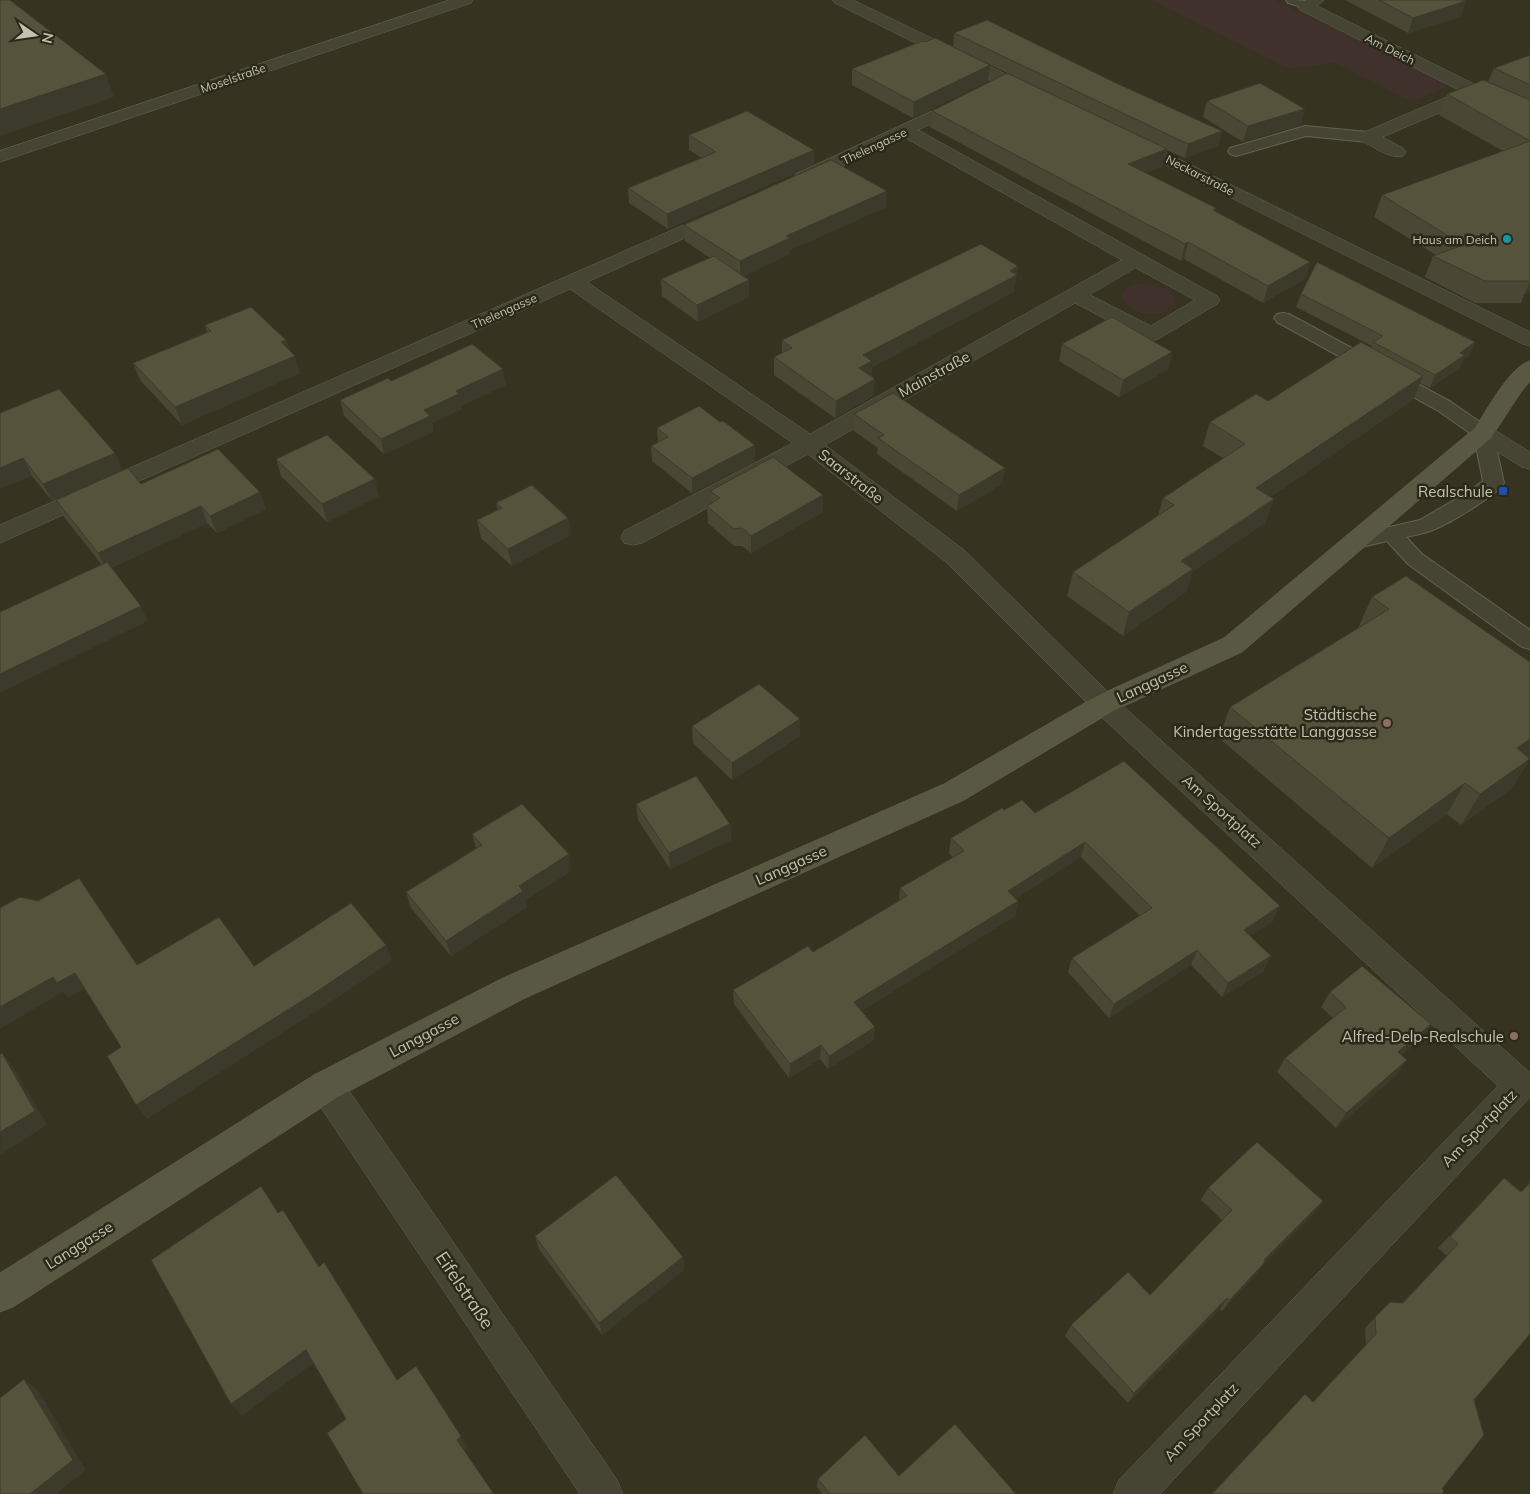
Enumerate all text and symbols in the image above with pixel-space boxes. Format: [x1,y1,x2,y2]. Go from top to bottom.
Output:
north arrow [10,10,60,60]
street label: Am Deich [1363,30,1417,68]
text: N [38,31,58,45]
street label: Moselstraße [198,60,268,96]
street label: Thelengasse [839,124,909,168]
street label: Neckarstraße [1163,151,1237,199]
place label: Haus am Deich [1412,232,1497,247]
marker: Haus am Deich [1501,233,1513,245]
street label: Thelengasse [469,290,539,332]
street label: Mainstraße [895,347,973,401]
street label: Saarstraße [815,445,887,507]
place label: Realschule [1418,482,1493,501]
marker: Realschule [1497,485,1509,497]
street label: Langgasse [1113,657,1191,707]
place label: Städtische Kindertagesstätte Langgasse [1173,705,1377,741]
marker: Städtische Kindertagesstätte Langgasse [1381,717,1393,729]
street label: Am Sportplatz [1178,770,1266,852]
street label: Langgasse [752,841,830,889]
street label: Langgasse [386,1009,462,1061]
place label: Alfred-Delp-Realschule [1342,1027,1504,1046]
marker: Alfred-Delp-Realschule [1508,1030,1520,1042]
street label: Am Sportplatz [1437,1085,1521,1171]
street label: Langgasse [42,1217,116,1273]
street label: Eifelstraße [431,1247,499,1333]
street label: Am Sportplatz [1160,1379,1242,1465]

